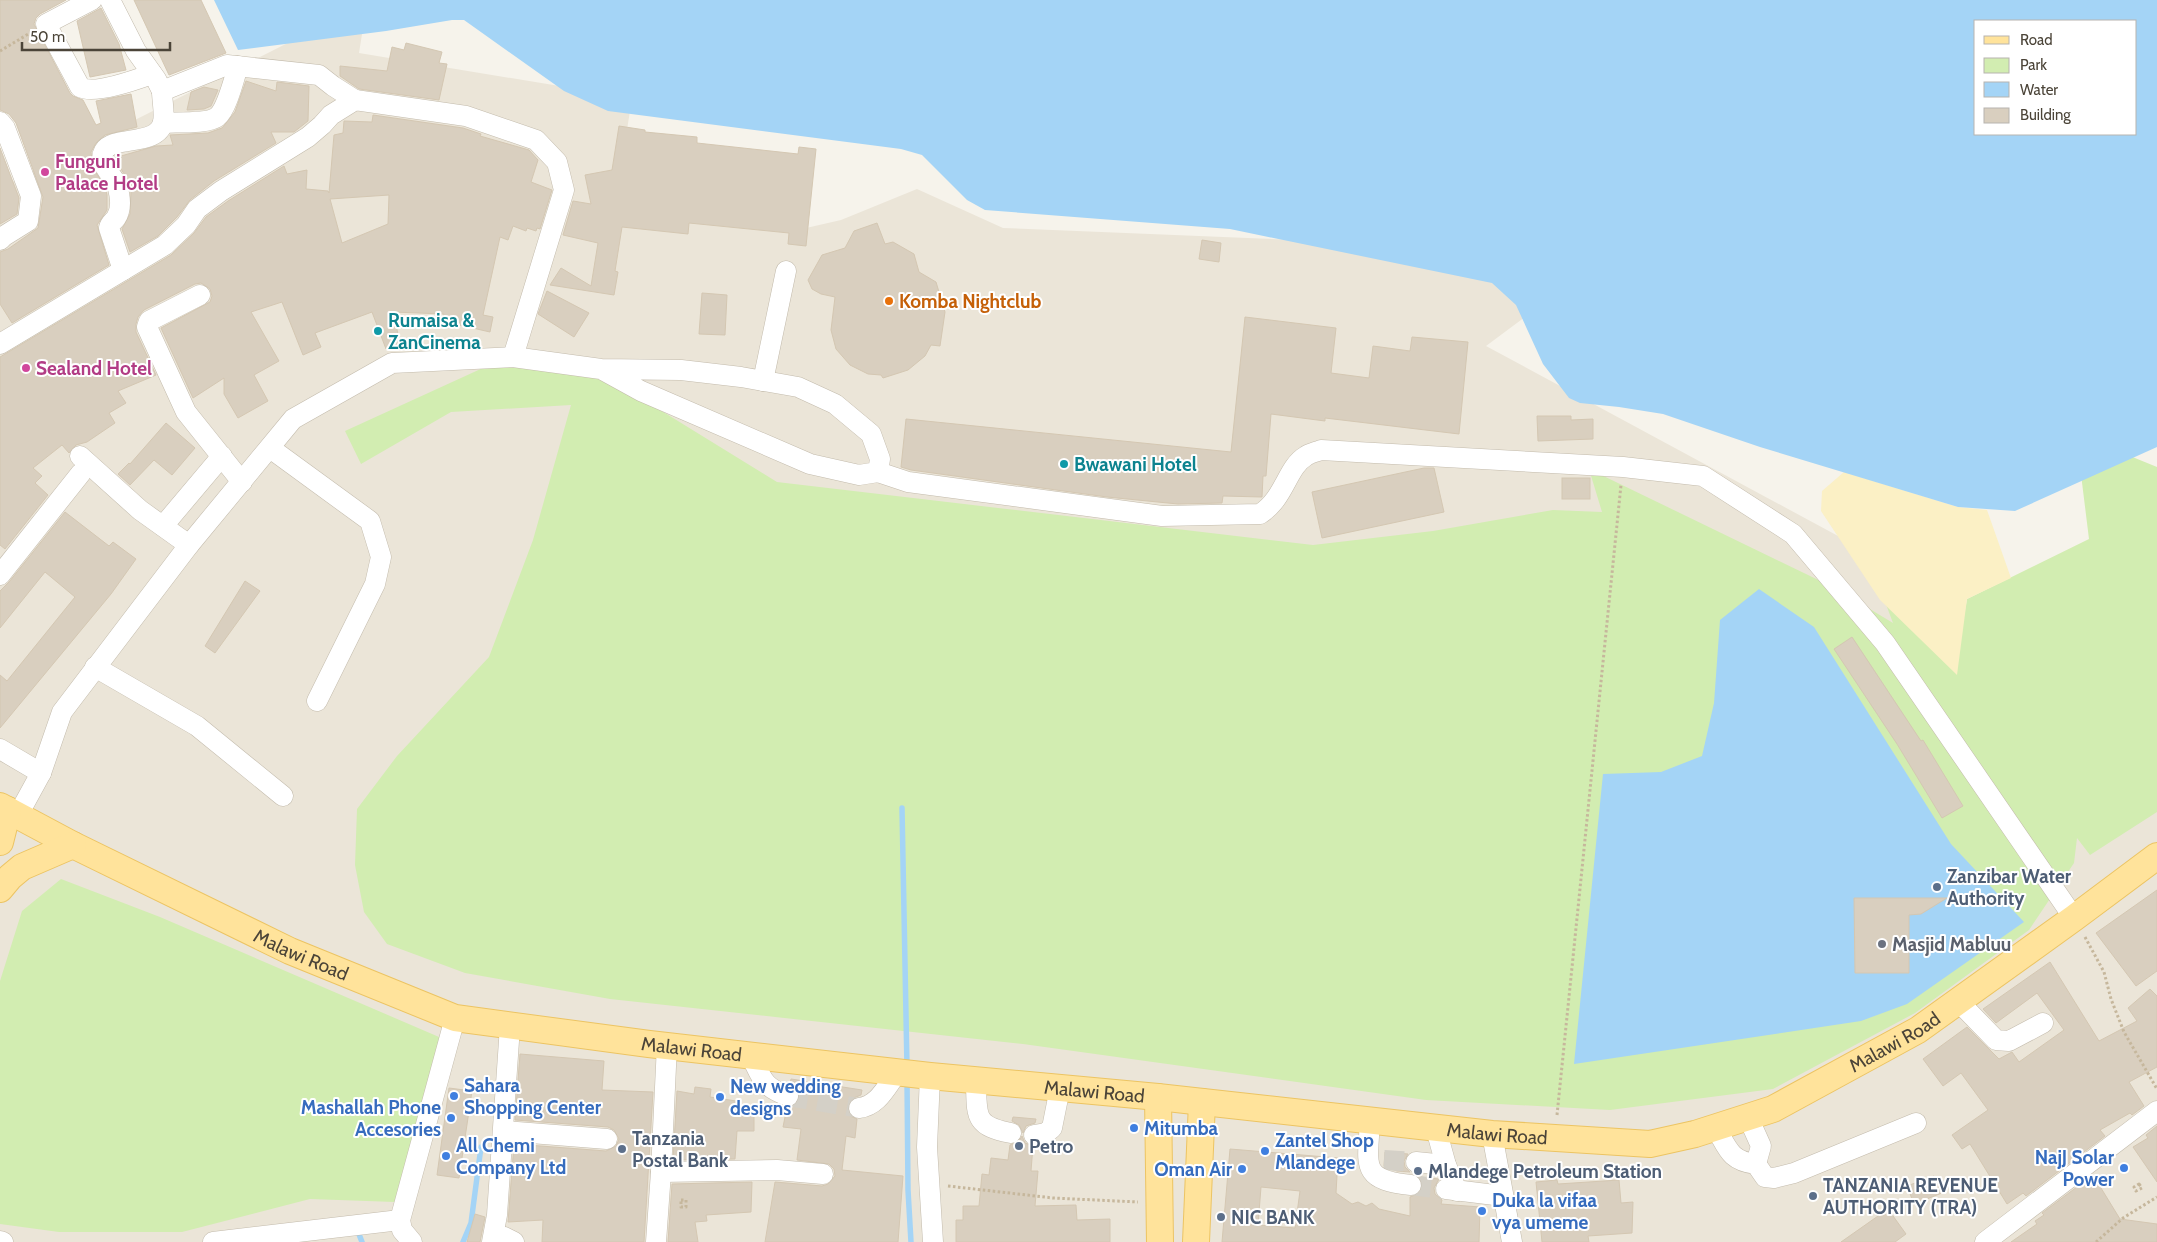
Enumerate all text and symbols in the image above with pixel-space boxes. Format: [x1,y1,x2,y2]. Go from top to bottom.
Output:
scale bar [22,20,170,52]
legend [1974,20,2137,135]
text: 50 m [30,28,65,46]
text: Road [2020,31,2053,49]
text: Park [2020,56,2047,74]
text: Water [2020,81,2058,99]
text: Building [2020,106,2071,124]
place label: Funguni Palace Hotel [55,150,158,195]
marker: Funguni Palace Hotel [39,166,51,178]
place label: Komba Nightclub [899,290,1041,313]
marker: Komba Nightclub [883,295,895,307]
place label: Rumaisa & ZanCinema [388,309,481,354]
marker: Rumaisa & ZanCinema [372,325,384,337]
place label: Sealand Hotel [36,357,152,380]
marker: Sealand Hotel [20,362,32,374]
place label: Bwawani Hotel [1074,453,1197,476]
marker: Bwawani Hotel [1058,458,1070,470]
place label: Zanzibar Water Authority [1947,865,2072,910]
marker: Zanzibar Water Authority [1931,881,1943,893]
street label: Malawi Road [250,924,352,986]
place label: Masjid Mabluu [1892,933,2011,956]
marker: Masjid Mabluu [1876,938,1888,950]
street label: Malawi Road [1845,1007,1945,1077]
street label: Malawi Road [640,1032,743,1067]
place label: Sahara Shopping Center [464,1074,602,1119]
place label: New wedding designs [730,1075,841,1120]
street label: Malawi Road [1043,1076,1146,1108]
marker: Sahara Shopping Center [448,1090,460,1102]
marker: New wedding designs [714,1091,726,1103]
place label: Mashallah Phone Accesories [301,1096,441,1141]
marker: Mashallah Phone Accesories [445,1112,457,1124]
place label: Mitumba [1144,1117,1219,1140]
street label: Malawi Road [1445,1118,1548,1149]
marker: Mitumba [1128,1122,1140,1134]
place label: Tanzania Postal Bank [632,1127,729,1172]
place label: Zantel Shop Mlandege [1275,1129,1374,1174]
place label: All Chemi Company Ltd [456,1134,566,1179]
place label: Petro [1029,1135,1074,1158]
marker: Petro [1013,1140,1025,1152]
marker: Tanzania Postal Bank [616,1143,628,1155]
marker: Zantel Shop Mlandege [1259,1145,1271,1157]
place label: NajJ Solar Power [2035,1146,2115,1191]
marker: All Chemi Company Ltd [440,1150,452,1162]
place label: Oman Air [1154,1158,1233,1181]
place label: Mlandege Petroleum Station [1428,1160,1662,1183]
marker: NajJ Solar Power [2118,1162,2130,1174]
marker: Oman Air [1236,1163,1248,1175]
marker: Mlandege Petroleum Station [1412,1165,1424,1177]
place label: TANZANIA REVENUE AUTHORITY (TRA) [1823,1174,1998,1219]
place label: Duka la vifaa vya umeme [1492,1189,1597,1234]
marker: TANZANIA REVENUE AUTHORITY (TRA) [1807,1190,1819,1202]
marker: Duka la vifaa vya umeme [1476,1205,1488,1217]
place label: NIC BANK [1231,1206,1315,1229]
marker: NIC BANK [1215,1211,1227,1223]

